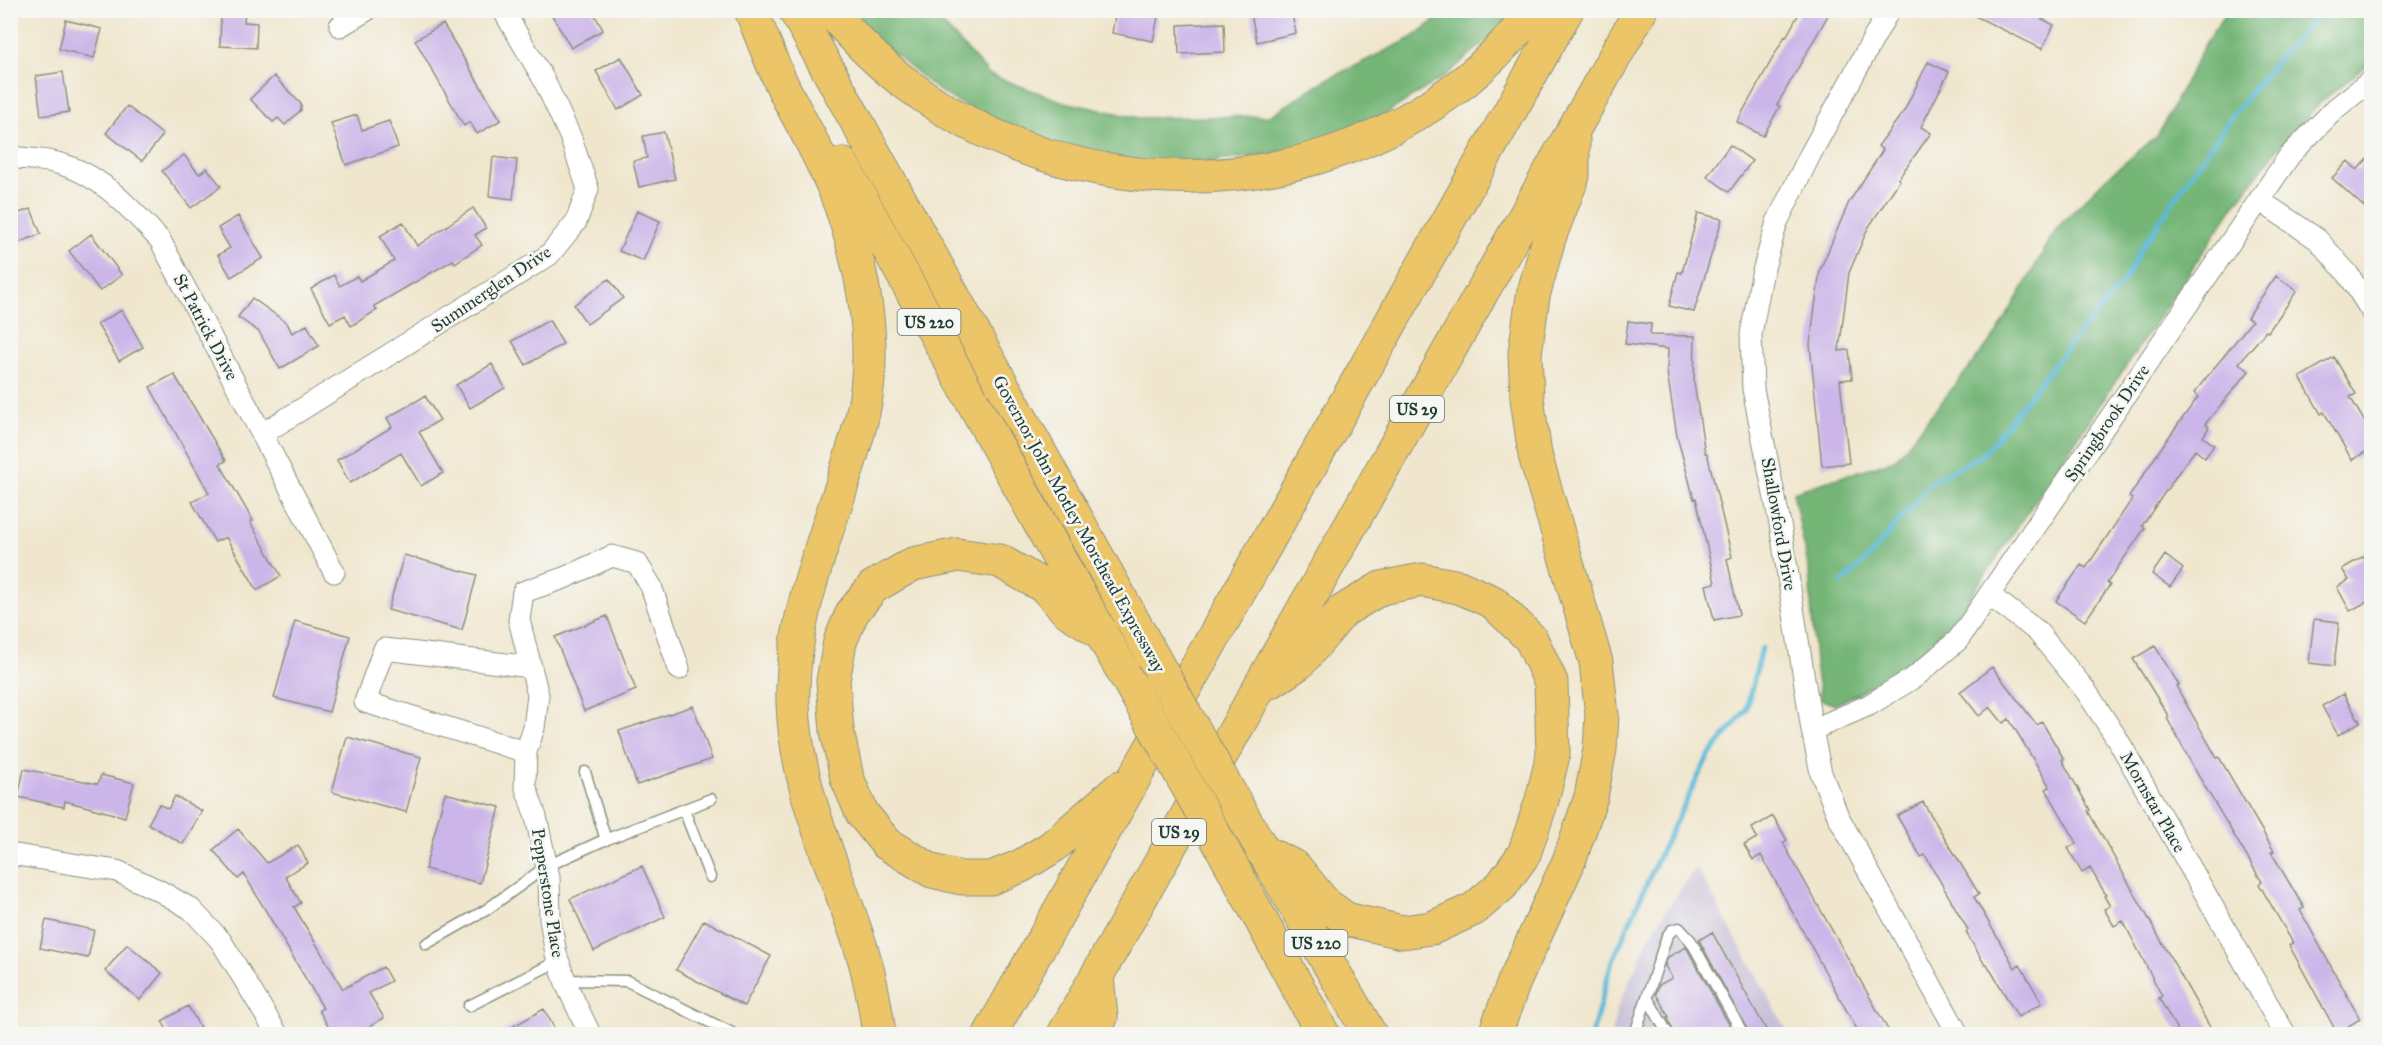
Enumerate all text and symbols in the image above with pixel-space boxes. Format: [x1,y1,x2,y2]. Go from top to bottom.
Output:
street label: Summerglen Drive [427,241,556,338]
street label: St Patrick Drive [169,270,243,384]
road number: US 220 [898,309,960,335]
street label: Springbrook Drive [2060,360,2155,486]
street label: Governor John Motley Morehead Expressway [987,371,1170,678]
road number: US 29 [1390,396,1444,422]
street label: Shallowford Drive [1756,456,1802,592]
street label: Mornstar Place [2115,748,2191,856]
road number: US 29 [1152,819,1206,845]
street label: Pepperstone Place [527,827,569,959]
road number: US 220 [1284,930,1348,956]

